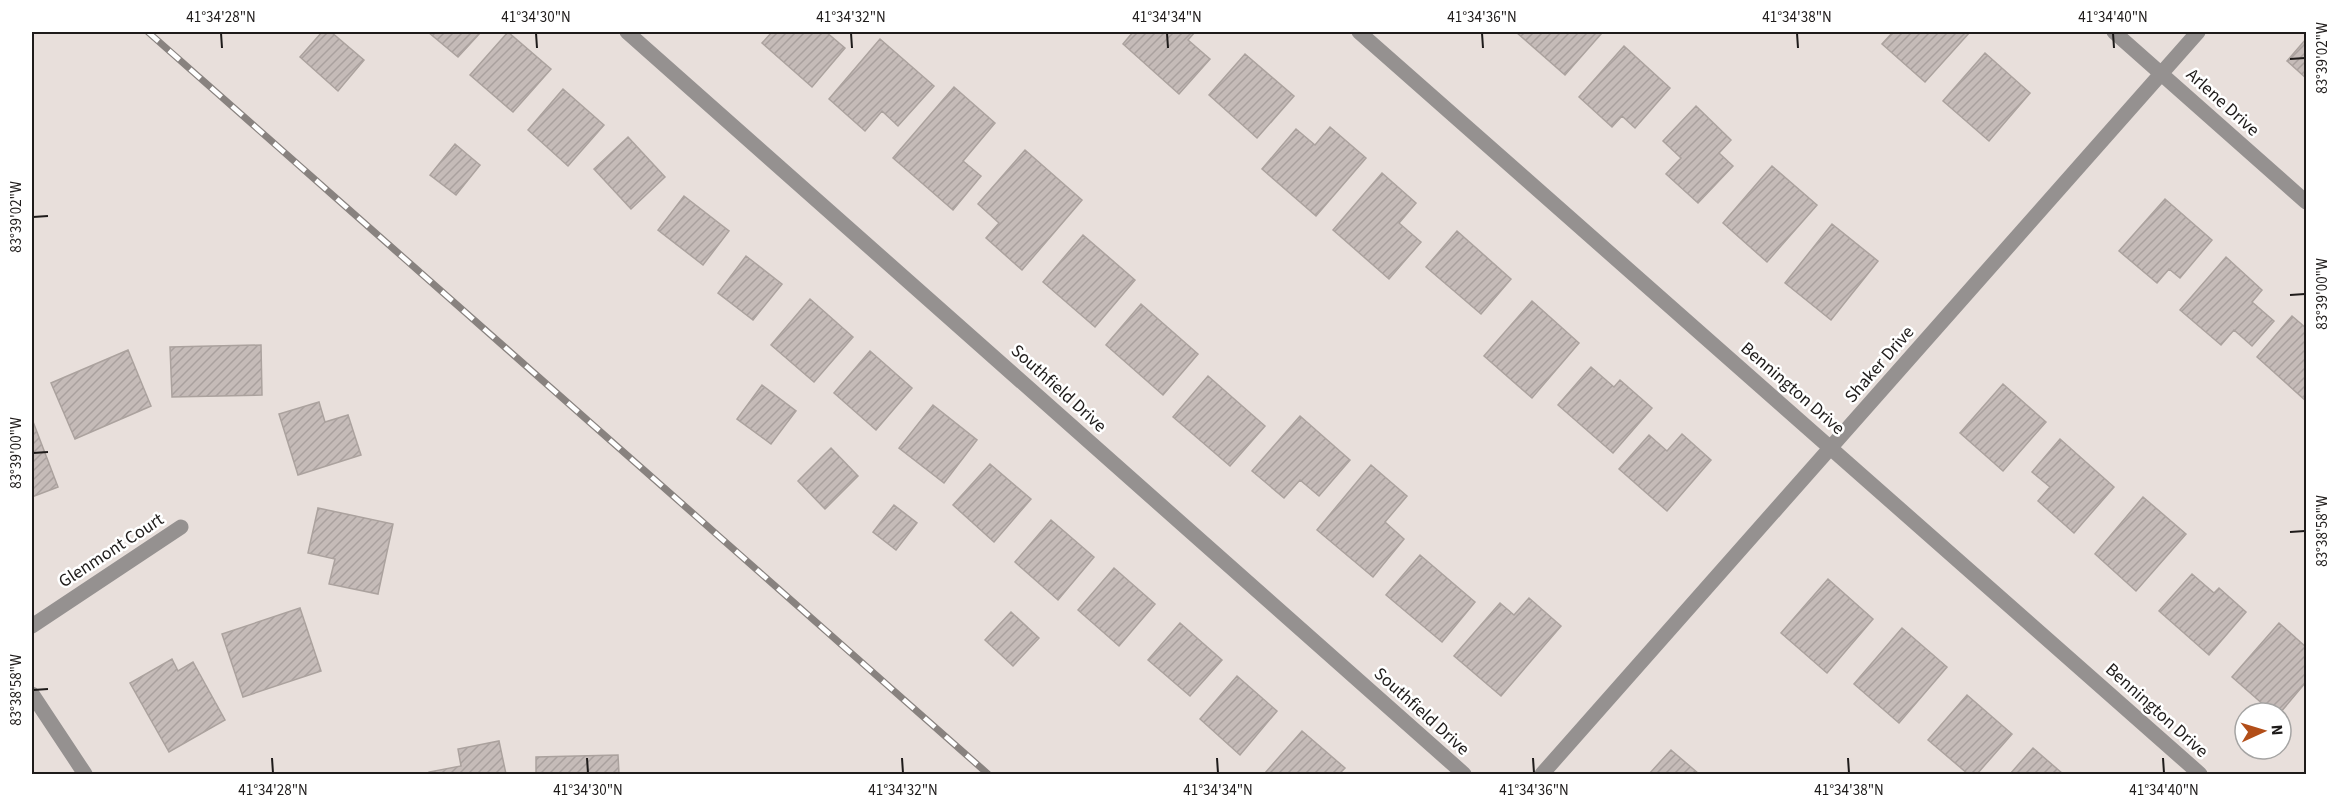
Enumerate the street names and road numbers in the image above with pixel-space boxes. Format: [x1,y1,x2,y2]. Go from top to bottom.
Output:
street label: Arlene Drive [2181,63,2265,142]
street label: Shaker Drive [1839,320,1920,408]
street label: Bennington Drive [1735,336,1850,441]
street label: Southfield Drive [1005,339,1112,438]
street label: Glenmont Court [54,507,169,594]
street label: Bennington Drive [2100,657,2214,763]
street label: Southfield Drive [1368,662,1475,761]

